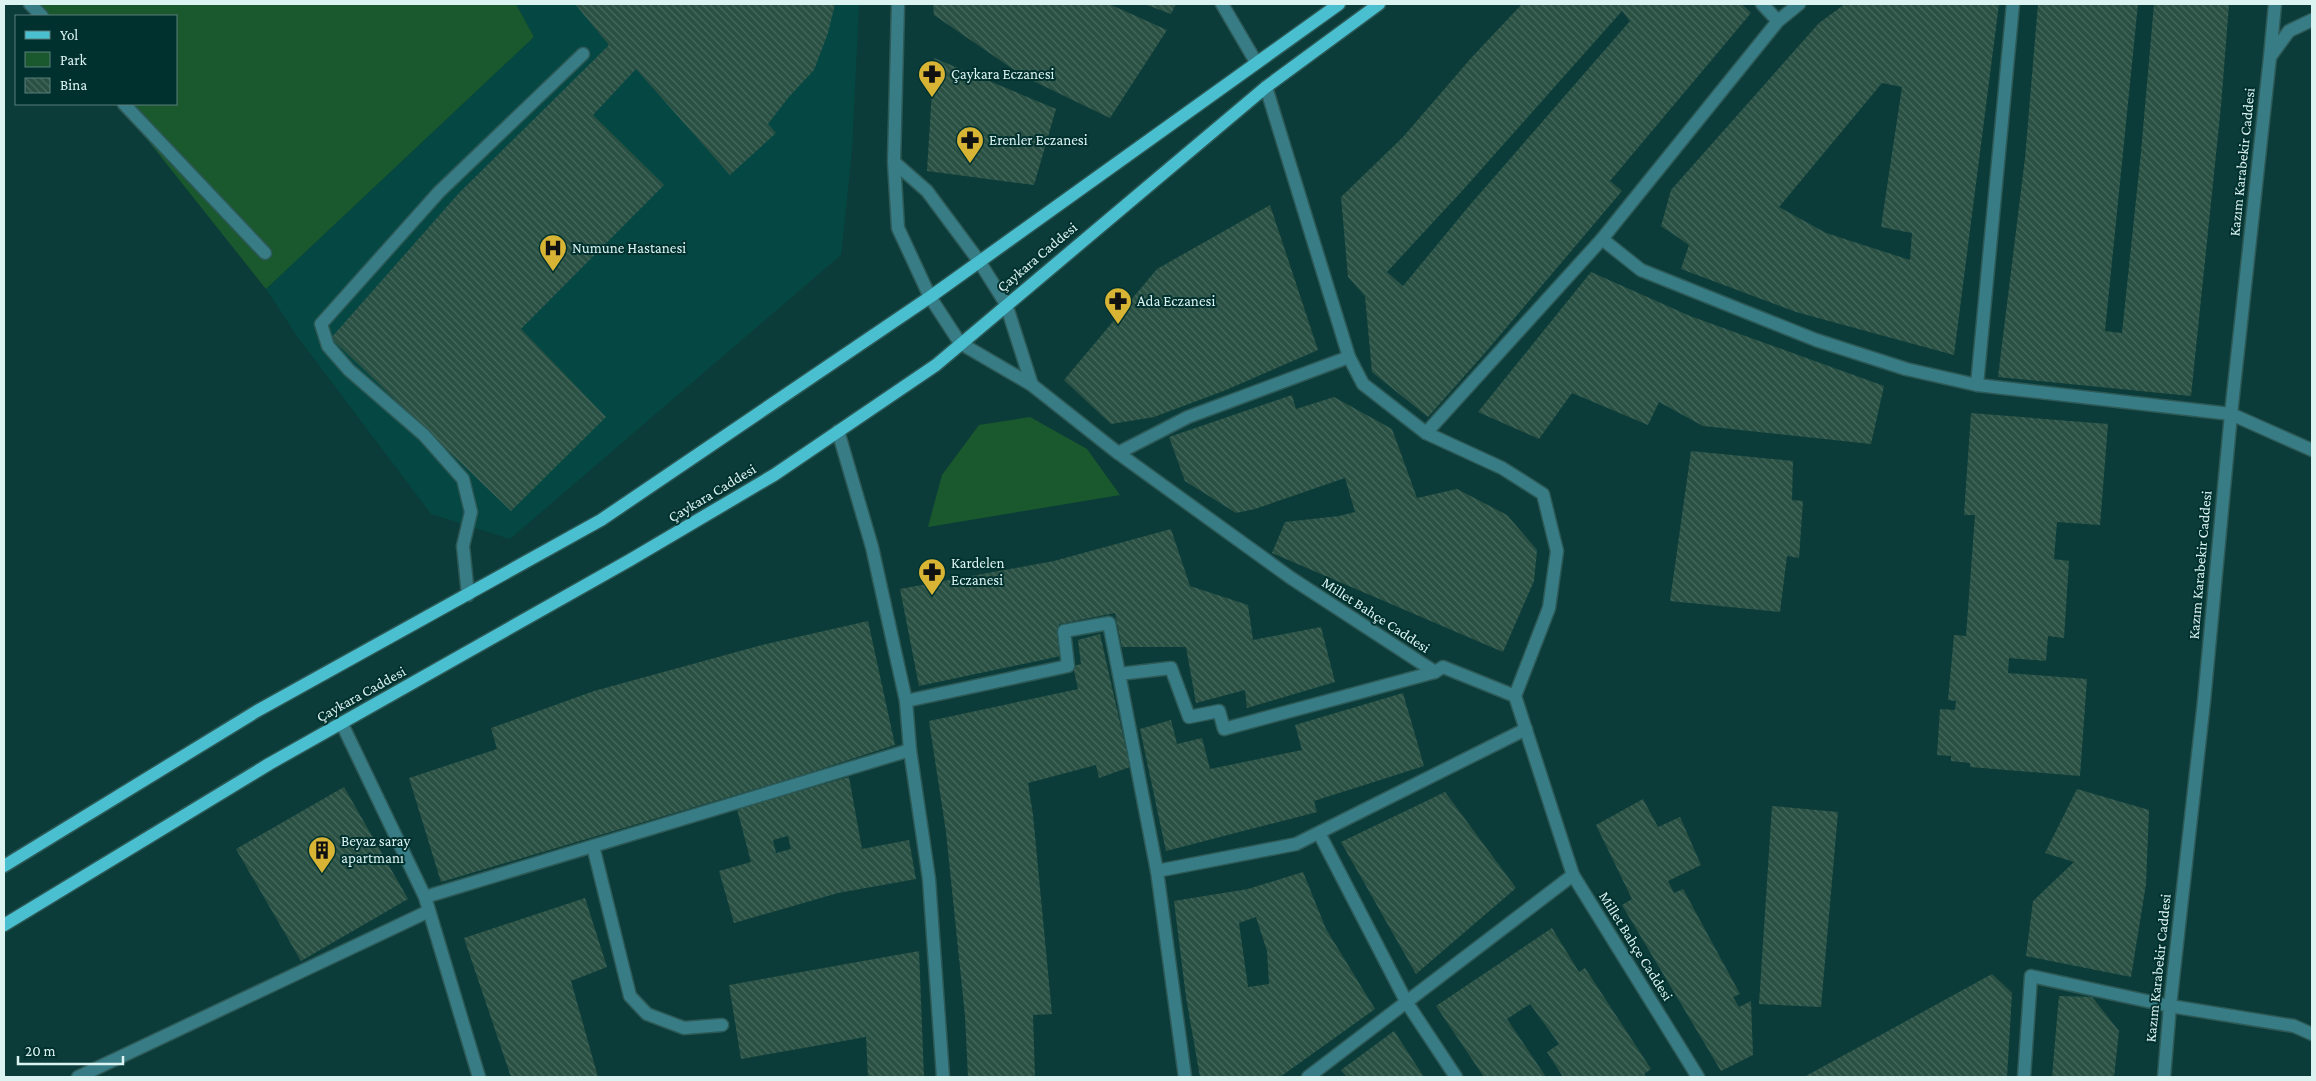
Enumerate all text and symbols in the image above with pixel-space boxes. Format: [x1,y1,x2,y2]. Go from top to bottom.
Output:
legend [15,15,178,105]
text: Yol [60,27,78,43]
text: Park [60,52,87,68]
pharmacy icon: Çaykara Eczanesi [917,59,947,98]
place label: Çaykara Eczanesi [951,66,1055,83]
text: Bina [60,77,87,93]
street label: Kazım Karabekir Caddesi [2226,87,2258,237]
pharmacy icon: Erenler Eczanesi [955,125,985,164]
place label: Erenler Eczanesi [989,132,1088,148]
street label: Çaykara Caddesi [994,219,1081,296]
hospital icon: Numune Hastanesi [538,233,568,272]
place label: Numune Hastanesi [572,240,686,256]
pharmacy icon: Ada Eczanesi [1103,286,1133,325]
place label: Ada Eczanesi [1137,293,1215,309]
street label: Çaykara Caddesi [665,461,759,526]
street label: Kazım Karabekir Caddesi [2186,490,2214,640]
place label: Kardelen Eczanesi [951,555,1005,588]
pharmacy icon: Kardelen Eczanesi [917,557,947,596]
street label: Millet Bahçe Caddesi [1319,574,1433,657]
street label: Çaykara Caddesi [314,663,409,726]
place label: Beyaz saray apartmanı [341,833,410,867]
building icon: Beyaz saray apartmanı [307,835,337,874]
street label: Millet Bahçe Caddesi [1595,889,1676,1004]
street label: Kazım Karabekir Caddesi [2142,893,2174,1043]
scale bar [18,1034,122,1066]
text: 20 m [25,1043,56,1059]

